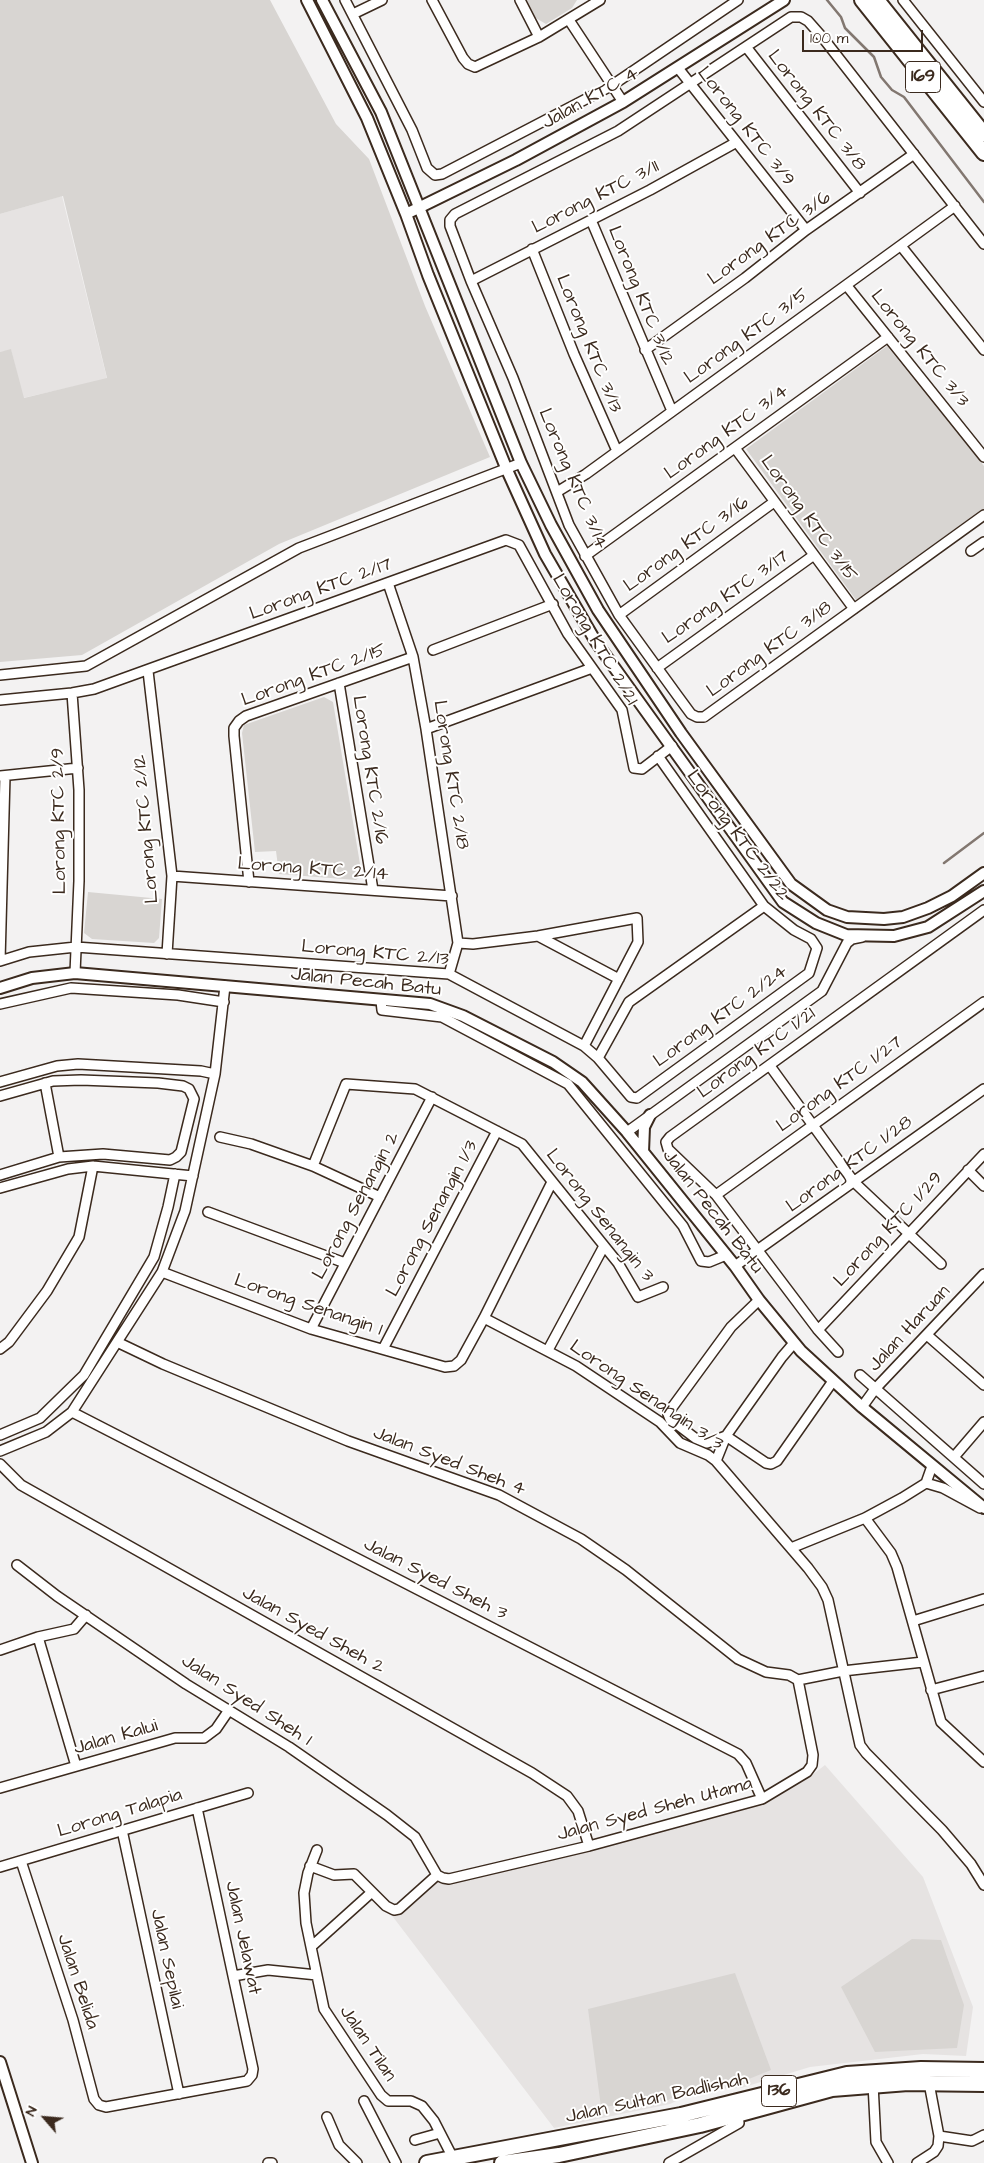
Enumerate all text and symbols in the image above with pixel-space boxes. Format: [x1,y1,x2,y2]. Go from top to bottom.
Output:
scale bar [804,20,925,52]
text: 100 m [810,28,849,49]
street label: Lorong KTC 3/8 [762,46,870,176]
road number: 169 [906,62,940,92]
street label: Jalan KTC 4 [539,63,643,135]
street label: Lorong KTC 3/9 [691,63,799,191]
street label: Lorong KTC 3/11 [529,156,663,240]
street label: Lorong KTC 3/6 [704,187,836,291]
street label: Lorong KTC 3/12 [602,223,678,369]
street label: Lorong KTC 3/13 [550,272,626,416]
street label: Lorong KTC 3/5 [680,284,814,390]
street label: Lorong KTC 3/3 [865,286,973,412]
street label: Lorong KTC 3/4 [661,380,793,486]
street label: Lorong KTC 3/14 [532,406,612,552]
street label: Lorong KTC 3/15 [755,451,861,587]
street label: Lorong KTC 3/16 [620,492,754,598]
street label: Lorong KTC 3/17 [659,546,793,650]
street label: Lorong KTC 2/17 [247,554,395,626]
street label: Lorong KTC 2/21 [546,570,642,710]
street label: Lorong KTC 3/18 [703,597,837,703]
street label: Lorong KTC 2/15 [239,639,389,713]
street label: Lorong KTC 2/16 [346,694,392,846]
street label: Lorong KTC 2/18 [427,699,473,851]
street label: Lorong KTC 2/9 [47,747,73,895]
street label: Lorong KTC 2/12 [129,754,165,904]
street label: Lorong KTC 2/22 [680,766,794,906]
street label: Lorong KTC 2/14 [237,853,389,887]
street label: Lorong KTC 2/13 [300,936,450,972]
street label: Lorong KTC 2/24 [650,961,792,1073]
street label: Jalan Pecah Batu [290,964,442,1002]
street label: Lorong KTC 1/21 [693,1003,821,1105]
street label: Lorong KTC 1/27 [773,1032,907,1138]
street label: Lorong KTC 1/28 [782,1112,918,1218]
street label: Lorong Senangin 2 [309,1128,405,1284]
street label: Lorong Senangin 1/3 [382,1137,484,1301]
street label: Lorong Senangin 3 [540,1145,658,1287]
street label: Jalan Pecah Batu [657,1145,767,1279]
street label: Lorong KTC 1/29 [830,1168,948,1292]
street label: Lorong Senangin 1 [231,1270,385,1342]
street label: Jalan Haruan [864,1281,956,1377]
street label: Lorong Senangin 3/3 [565,1336,727,1456]
street label: Jalan Syed Sheh 4 [369,1422,529,1502]
street label: Jalan Syed Sheh 3 [359,1534,511,1626]
street label: Jalan Syed Sheh 2 [238,1582,388,1680]
street label: Jalan Syed Sheh 1 [176,1650,316,1752]
street label: Jalan Kalui [71,1715,161,1761]
street label: Jalan Syed Sheh Utama [555,1773,755,1847]
street label: Lorong Talapia [55,1784,185,1844]
street label: Jalan Jelawat [219,1879,265,1997]
street label: Jalan Sepilai [144,1907,188,2011]
street label: Jalan Belida [51,1932,103,2032]
street label: Jalan Tilan [333,2002,401,2086]
street label: Jalan Sultan Badlishah [564,2069,750,2129]
road number: 136 [762,2076,796,2106]
north arrow [20,2093,70,2143]
text: N [21,2103,43,2120]

